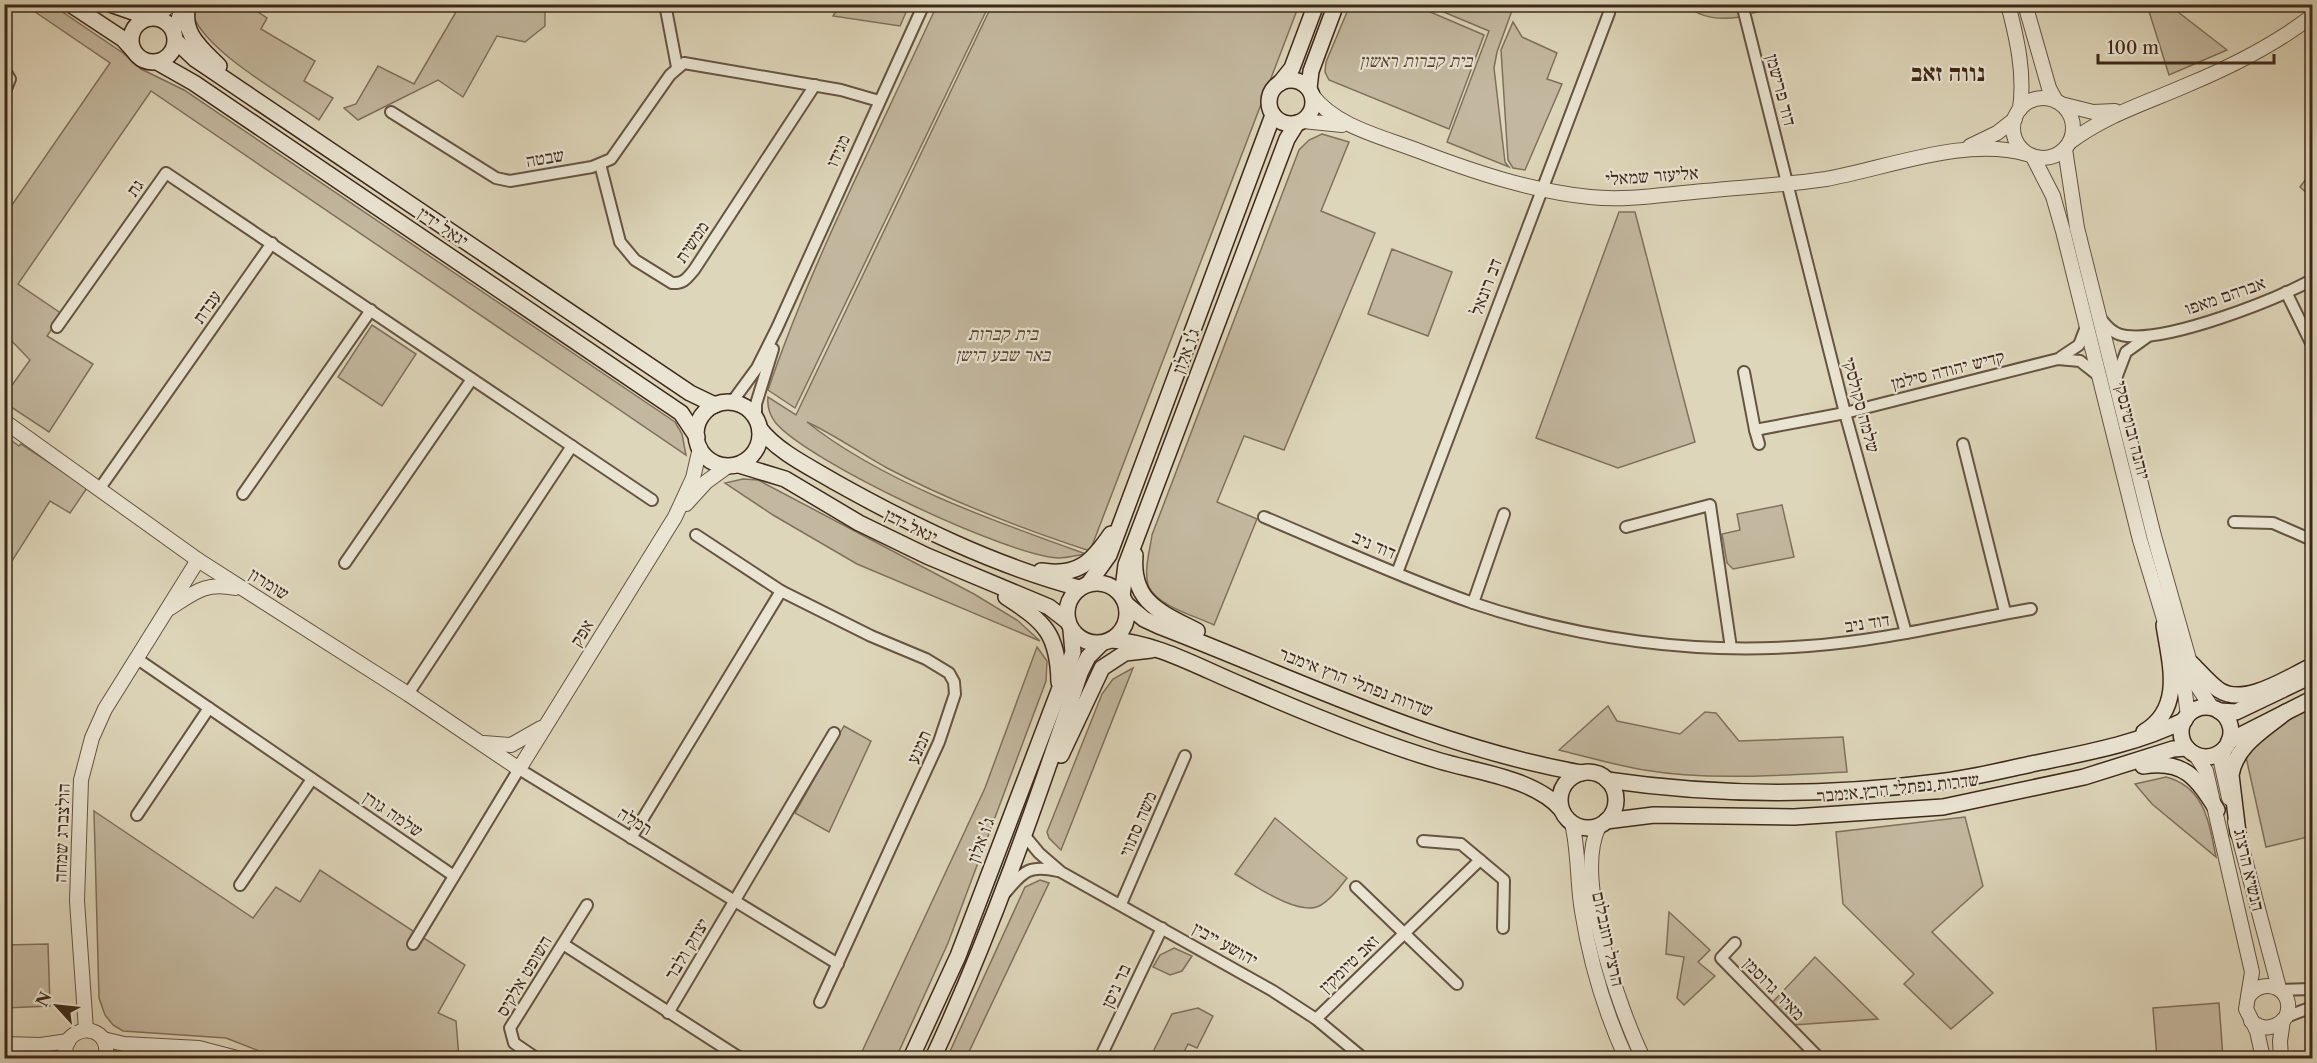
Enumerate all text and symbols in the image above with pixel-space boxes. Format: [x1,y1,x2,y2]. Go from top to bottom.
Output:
scale bar [2098,27,2274,65]
text: 100 m [2107,37,2159,59]
park label: בית קברות ראשון [1359,50,1474,72]
street label: דוד פרישמן [1761,52,1801,128]
district label: נווה זאב [1911,58,1985,87]
street label: מגידו [821,131,855,171]
street label: שבטה [524,144,566,172]
street label: אליעזר שמאלי [1605,162,1699,190]
street label: גת [121,175,149,201]
street label: יגאל ידין [414,202,472,252]
street label: ממשית [670,217,714,267]
street label: דב רונאל [1465,255,1507,319]
street label: אברהם מאפו [2182,272,2268,320]
street label: עבדת [188,286,226,328]
park label: בית קברות באר שבע הישן [956,323,1052,366]
street label: ג'ו אלון [1167,325,1205,377]
street label: קדיש יהודה סילמן [1889,345,2007,395]
street label: שלמה סקולסקי [1838,355,1884,455]
street label: יוהנה זבוטינסקי [2109,378,2155,482]
street label: יגאל ידין [881,504,941,548]
street label: דוד ניב [1349,526,1399,564]
street label: שומרון [245,563,293,605]
street label: דוד ניב [1843,609,1891,637]
street label: אפק [565,615,599,651]
street label: שדרות נפתלי הרץ אימבר [1276,642,1436,722]
street label: תמנע [902,727,936,767]
street label: שדרות נפתלי הרץ אימבר [1816,769,1980,807]
street label: הולצברג שמחה [49,783,75,883]
street label: שלמה גורן [359,786,427,842]
street label: משה סתווי [1114,788,1162,860]
street label: רמלה [614,802,656,840]
street label: ג'ו אלון [962,814,1000,866]
street label: הנשיא הרצוג [2229,827,2269,913]
street label: הרצל רוזנבלום [1587,890,1629,988]
street label: יצחק ולבר [660,914,714,984]
street label: יהושע ייבין [1188,917,1262,971]
street label: זאב טיומקין [1315,930,1383,998]
street label: השופט אלקיס [491,932,557,1020]
street label: מאיר גרוסמן [1738,953,1810,1025]
street label: בר ניסן [1096,960,1136,1012]
north arrow [27,976,87,1036]
text: N [32,988,56,1010]

